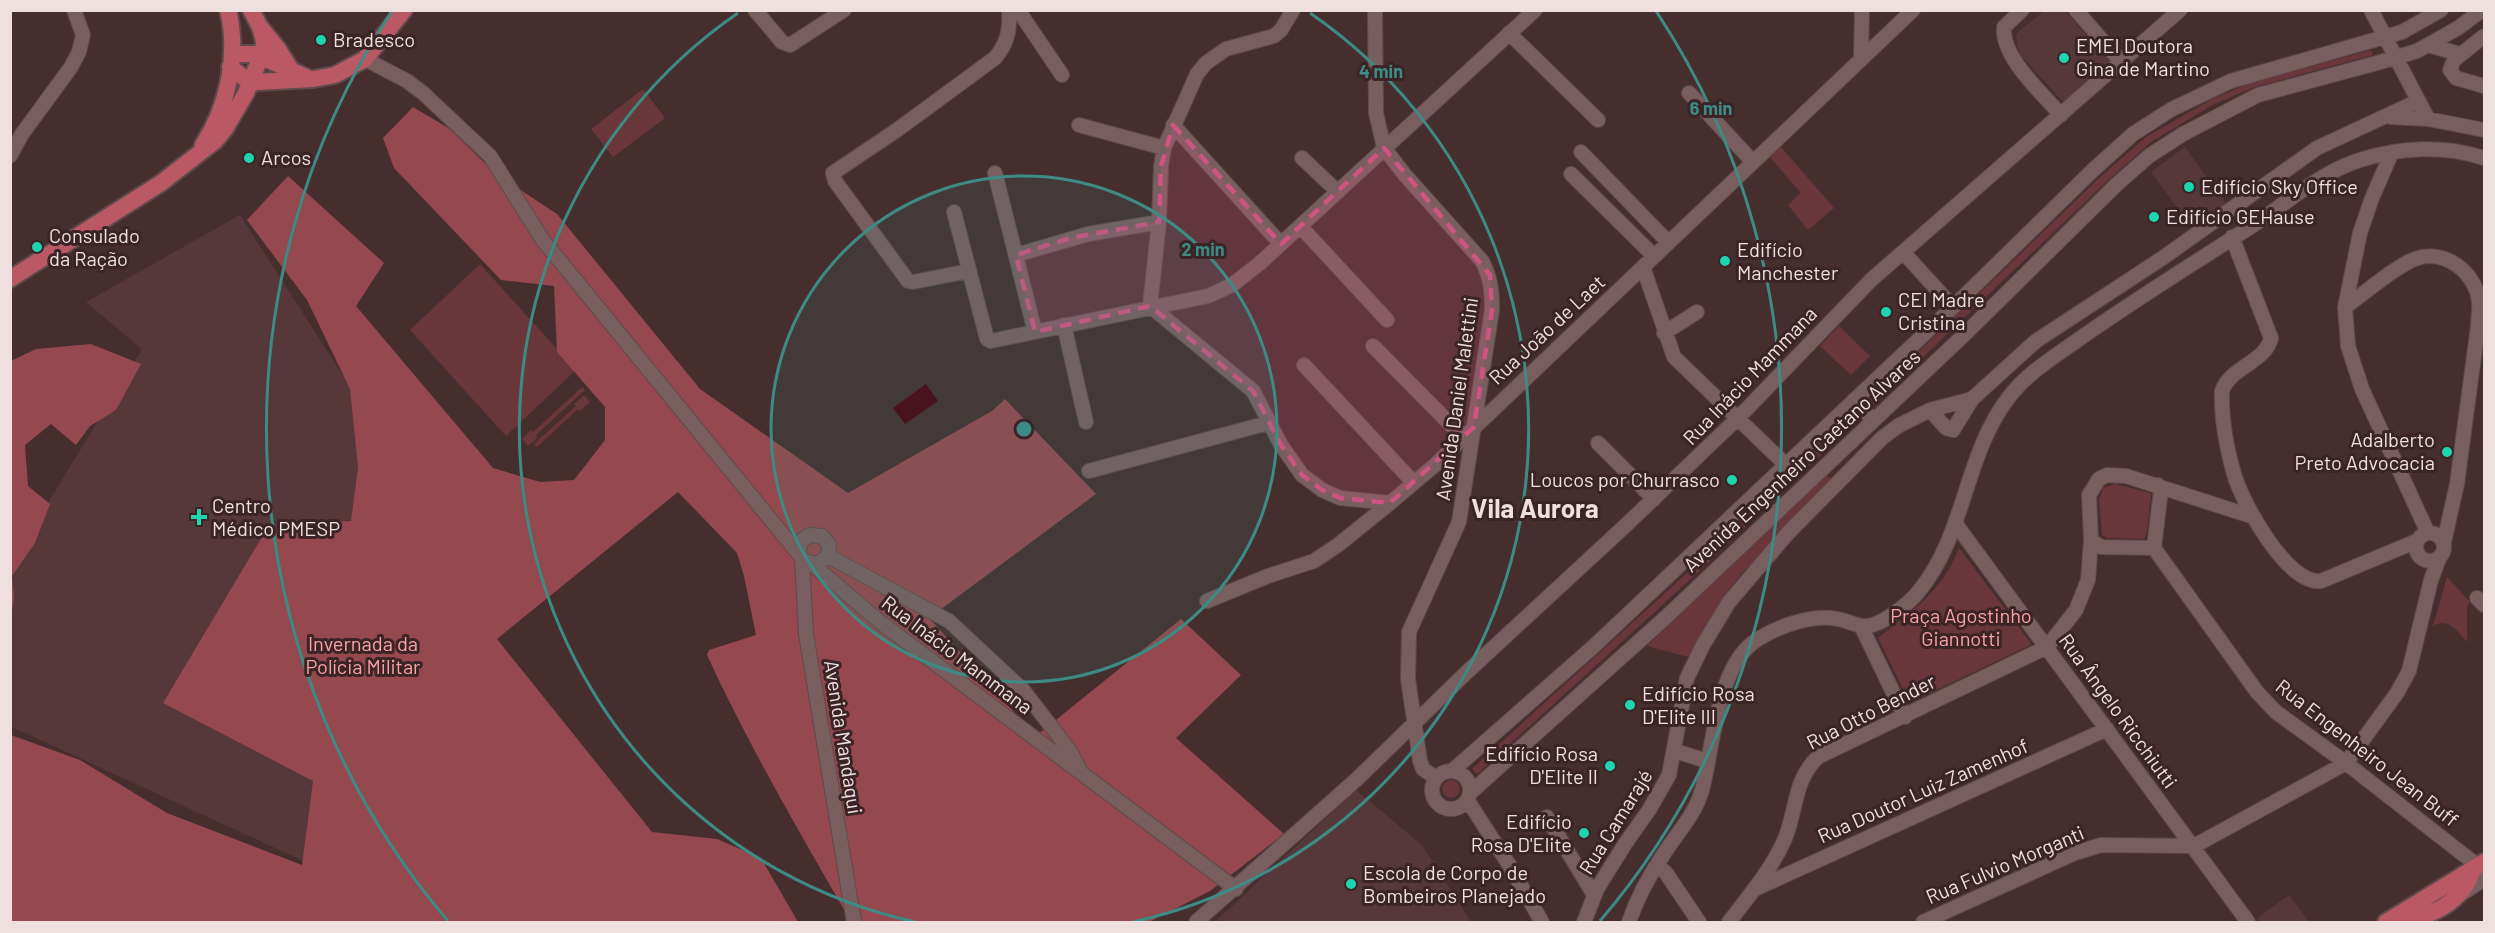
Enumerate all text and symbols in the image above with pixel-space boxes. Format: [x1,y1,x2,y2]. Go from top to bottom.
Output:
place label: Bradesco [333,27,415,51]
marker: Bradesco [314,33,328,47]
place label: EMEI Doutora Gina de Martino [2076,33,2210,80]
marker: EMEI Doutora Gina de Martino [2057,51,2071,65]
text: 4 min [1359,60,1403,82]
text: 6 min [1690,97,1732,119]
place label: Arcos [261,145,311,169]
marker: Arcos [242,151,256,165]
place label: Edifício Sky Office [2201,174,2358,198]
marker: Edifício Sky Office [2182,180,2196,194]
place label: Edifício GEHause [2166,204,2315,228]
marker: Edifício GEHause [2147,210,2161,224]
place label: Consulado da Ração [49,223,140,270]
place label: Edifício Manchester [1737,237,1838,284]
text: 2 min [1181,238,1225,260]
marker: Consulado da Ração [30,240,44,254]
marker: Edifício Manchester [1718,254,1732,268]
street label: Rua João de Laet [1483,269,1609,389]
place label: CEI Madre Cristina [1898,287,1985,334]
street label: Avenida Daniel Malettini [1430,296,1482,502]
street label: Rua Inácio Mammana [1677,301,1821,449]
marker: CEI Madre Cristina [1879,305,1893,319]
street label: Avenida Engenheiro Caetano Alvares [1678,344,1925,577]
centre of rings [1014,419,1034,439]
place label: Adalberto Preto Advocacia [2294,427,2435,474]
marker: Adalberto Preto Advocacia [2440,445,2454,459]
place label: Loucos por Churrasco [1530,467,1720,491]
marker: Loucos por Churrasco [1725,473,1739,487]
district label: Vila Aurora [1471,492,1599,523]
place label: Centro Médico PMESP [212,493,340,540]
marker: Centro Médico PMESP [190,508,208,526]
street label: Rua Inácio Mammana [878,590,1038,719]
park label: Praça Agostinho Giannotti [1890,603,2032,650]
street label: Rua Ângelo Ricchiutti [2055,628,2183,792]
park label: Invernada da Polícia Militar [306,631,420,678]
street label: Avenida Mandaqui [820,658,868,816]
street label: Rua Otto Bender [1802,668,1939,754]
street label: Rua Engenheiro Jean Buff [2272,673,2464,831]
place label: Edifício Rosa D'Elite III [1642,681,1755,728]
marker: Edifício Rosa D'Elite III [1623,698,1637,712]
street label: Rua Doutor Luiz Zamenhof [1814,733,2032,847]
place label: Edifício Rosa D'Elite II [1485,741,1598,788]
marker: Edifício Rosa D'Elite II [1603,759,1617,773]
street label: Rua Camarajé [1573,765,1657,878]
place label: Edifício Rosa D'Elite [1471,809,1572,856]
street label: Rua Fulvio Morganti [1922,820,2087,908]
marker: Edifício Rosa D'Elite [1577,826,1591,840]
place label: Escola de Corpo de Bombeiros Planejado [1363,860,1546,907]
marker: Escola de Corpo de Bombeiros Planejado [1344,877,1358,891]

